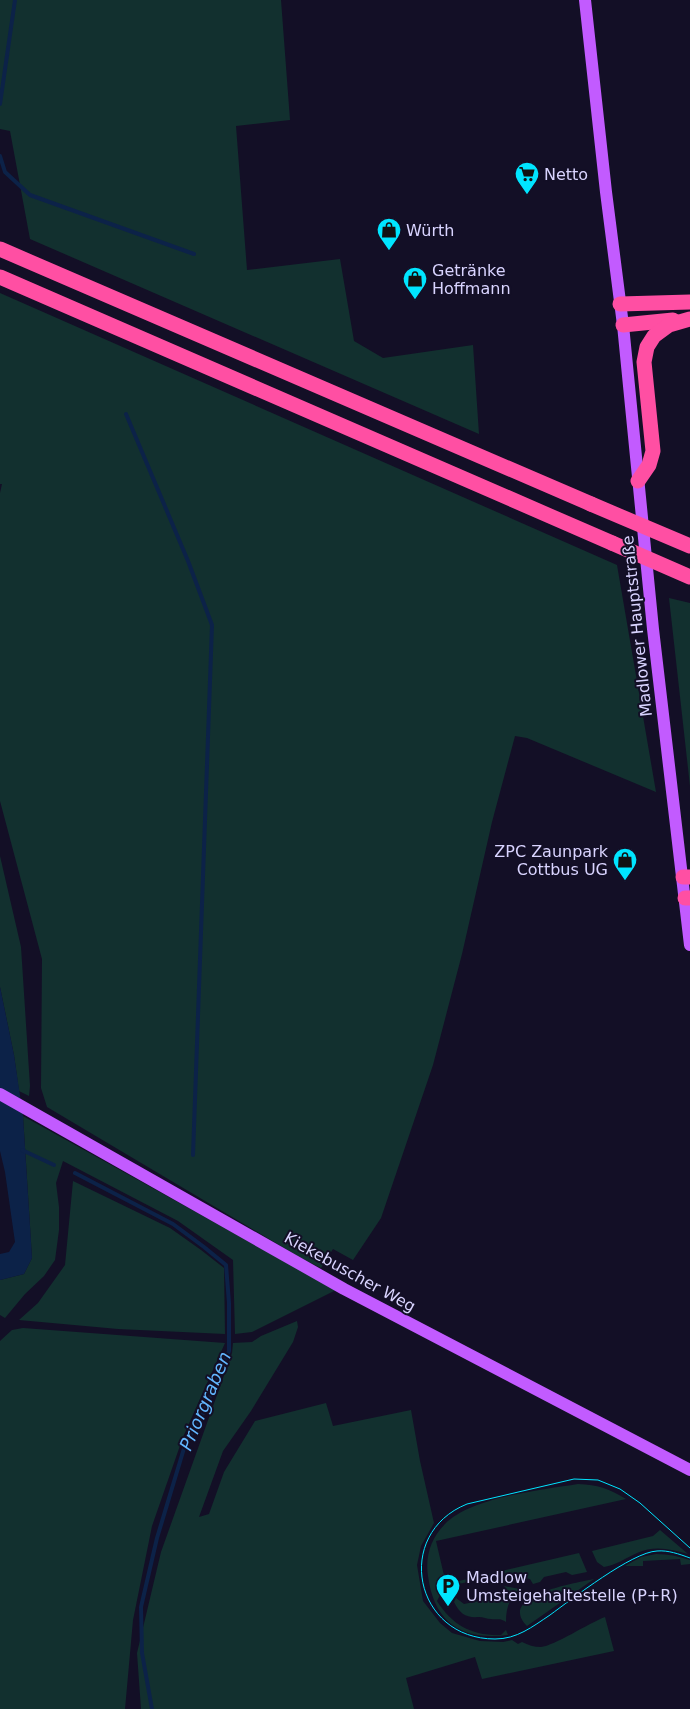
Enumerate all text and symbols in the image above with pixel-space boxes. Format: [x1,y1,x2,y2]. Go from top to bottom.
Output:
supermarket icon: Netto [514,161,540,195]
place label: Netto [544,165,588,184]
shop icon: Würth [376,217,402,251]
place label: Würth [406,221,454,240]
place label: Getränke Hoffmann [432,261,511,298]
shop icon: Getränke Hoffmann [402,266,428,300]
street label: Madlower Hauptstraße [618,535,656,717]
place label: ZPC Zaunpark Cottbus UG [494,842,609,879]
shop icon: ZPC Zaunpark Cottbus UG [612,847,638,881]
street label: Kiekebuscher Weg [281,1228,419,1316]
water label: Priorgraben [175,1348,235,1454]
place label: Madlow Umsteigehaltestelle (P+R) [466,1568,678,1605]
parking icon: Madlow Umsteigehaltestelle (P+R) [435,1573,461,1607]

